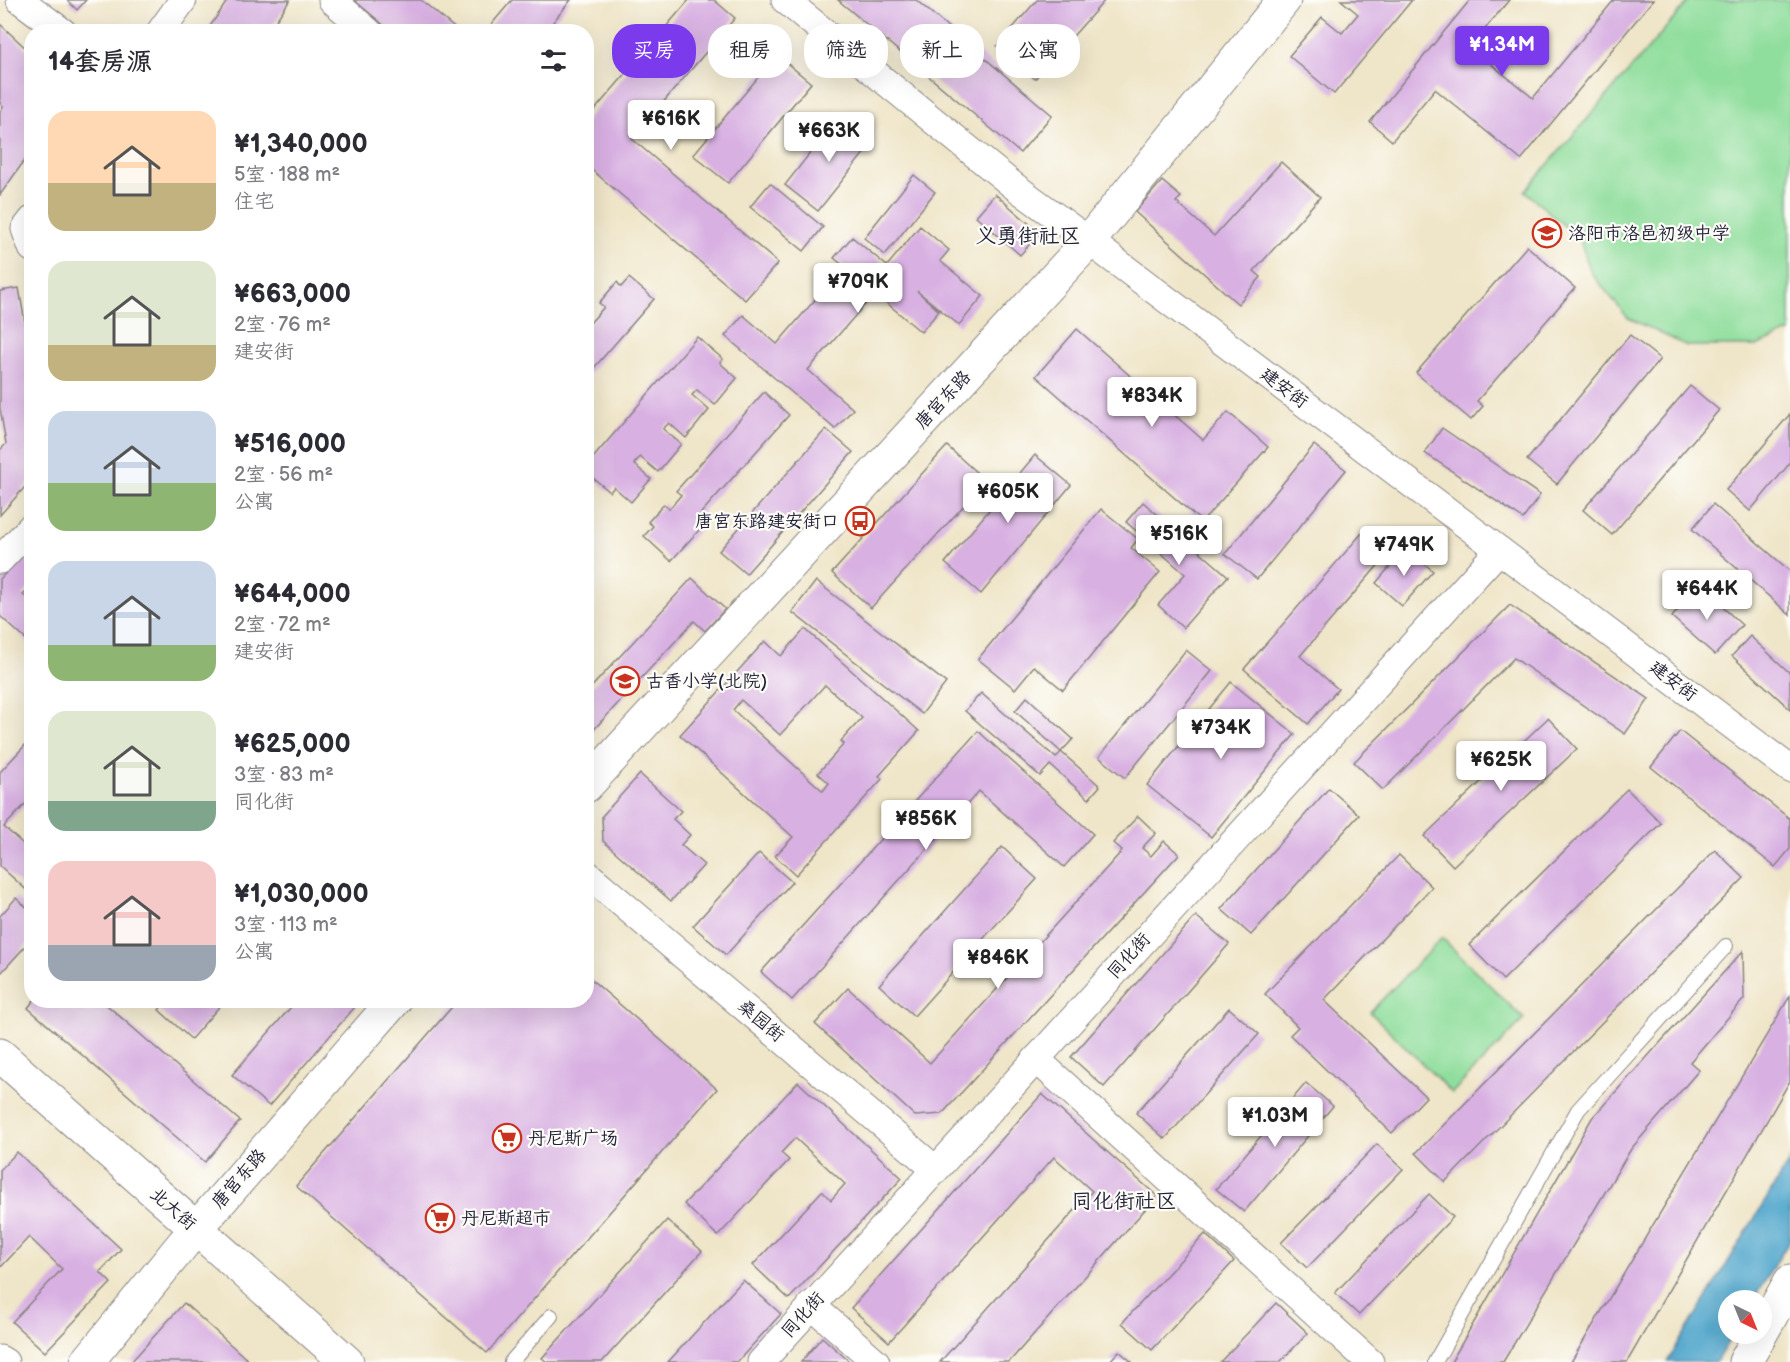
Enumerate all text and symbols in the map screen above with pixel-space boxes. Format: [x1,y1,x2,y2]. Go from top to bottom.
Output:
chip: 买房 [612,24,696,78]
chip: 租房 [708,24,792,78]
chip: 筛选 [804,24,888,78]
chip: 新上 [900,24,984,78]
chip: 公寓 [996,24,1080,78]
pin: ¥1.34M [1453,26,1551,77]
text: ¥1.34M [1469,33,1535,57]
icon: filters [537,44,570,77]
text: 14套房源 [48,47,152,78]
pin: ¥616K [629,100,713,151]
text: ¥616K [642,107,700,131]
pin: ¥663K [787,112,871,163]
text: ¥663K [798,119,860,143]
text: ¥1,340,000 [234,129,368,160]
icon: home [96,135,168,207]
text: 5室 · 188 m² [234,163,340,187]
text: 住宅 [234,190,274,214]
school or university icon: 洛阳市洛邑初级中学 [1531,217,1563,249]
place label: 洛阳市洛邑初级中学 [1568,223,1730,244]
district label: 义勇街社区 [976,224,1081,249]
pin: ¥709K [816,263,900,314]
text: ¥709K [827,270,889,294]
text: ¥663,000 [234,279,351,310]
icon: home [96,285,168,357]
text: 2室 · 76 m² [234,313,331,337]
text: 建安街 [234,340,294,364]
street label: 建安街 [1256,363,1312,413]
street label: 唐宫东路 [911,367,975,433]
pin: ¥834K [1110,377,1194,428]
text: ¥834K [1121,384,1183,408]
text: ¥516,000 [234,429,346,460]
icon: home [96,435,168,507]
text: 2室 · 56 m² [234,463,333,487]
pin: ¥605K [966,473,1050,524]
text: ¥605K [977,480,1039,504]
text: 公寓 [234,490,274,514]
bus stop icon: 唐宫东路建安街口 [844,505,876,537]
place label: 唐宫东路建安街口 [695,511,839,532]
pin: ¥516K [1137,515,1221,566]
text: ¥516K [1150,522,1208,546]
pin: ¥749K [1362,526,1446,577]
text: ¥749K [1374,533,1434,557]
pin: ¥644K [1665,570,1749,621]
text: ¥644K [1676,577,1738,601]
text: ¥644,000 [234,579,351,610]
icon: home [96,585,168,657]
text: 2室 · 72 m² [234,613,331,637]
text: 建安街 [234,640,294,664]
street label: 建安街 [1645,656,1701,706]
school or university icon: 古香小学(北院) [609,665,641,697]
place label: 古香小学(北院) [646,671,767,692]
pin: ¥734K [1179,709,1263,760]
text: ¥734K [1191,716,1251,740]
text: ¥625,000 [234,729,351,760]
icon: home [96,735,168,807]
pin: ¥625K [1459,741,1543,792]
text: ¥625K [1470,748,1532,772]
text: 3室 · 83 m² [234,763,334,787]
text: 同化街 [234,790,294,814]
pin: ¥856K [884,800,968,851]
text: ¥856K [895,807,957,831]
text: ¥1,030,000 [234,879,369,910]
icon: home [96,885,168,957]
text: 3室 · 113 m² [234,913,338,937]
street label: 同化街 [1103,929,1155,983]
pin: ¥846K [956,939,1040,990]
text: 公寓 [234,940,274,964]
text: ¥846K [967,946,1029,970]
street label: 桑园街 [734,996,788,1046]
pin: ¥1.03M [1226,1097,1324,1148]
text: ¥1.03M [1242,1104,1308,1128]
supermarket icon: 丹尼斯广场 [491,1122,523,1154]
place label: 丹尼斯广场 [528,1128,618,1149]
street label: 唐宫东路 [207,1145,271,1213]
street label: 北大街 [146,1183,200,1235]
district label: 同化街社区 [1072,1189,1177,1214]
supermarket icon: 丹尼斯超市 [424,1202,456,1234]
place label: 丹尼斯超市 [461,1208,551,1229]
street label: 同化街 [777,1288,829,1342]
north arrow [1718,1290,1772,1344]
map controls [1718,1290,1772,1344]

